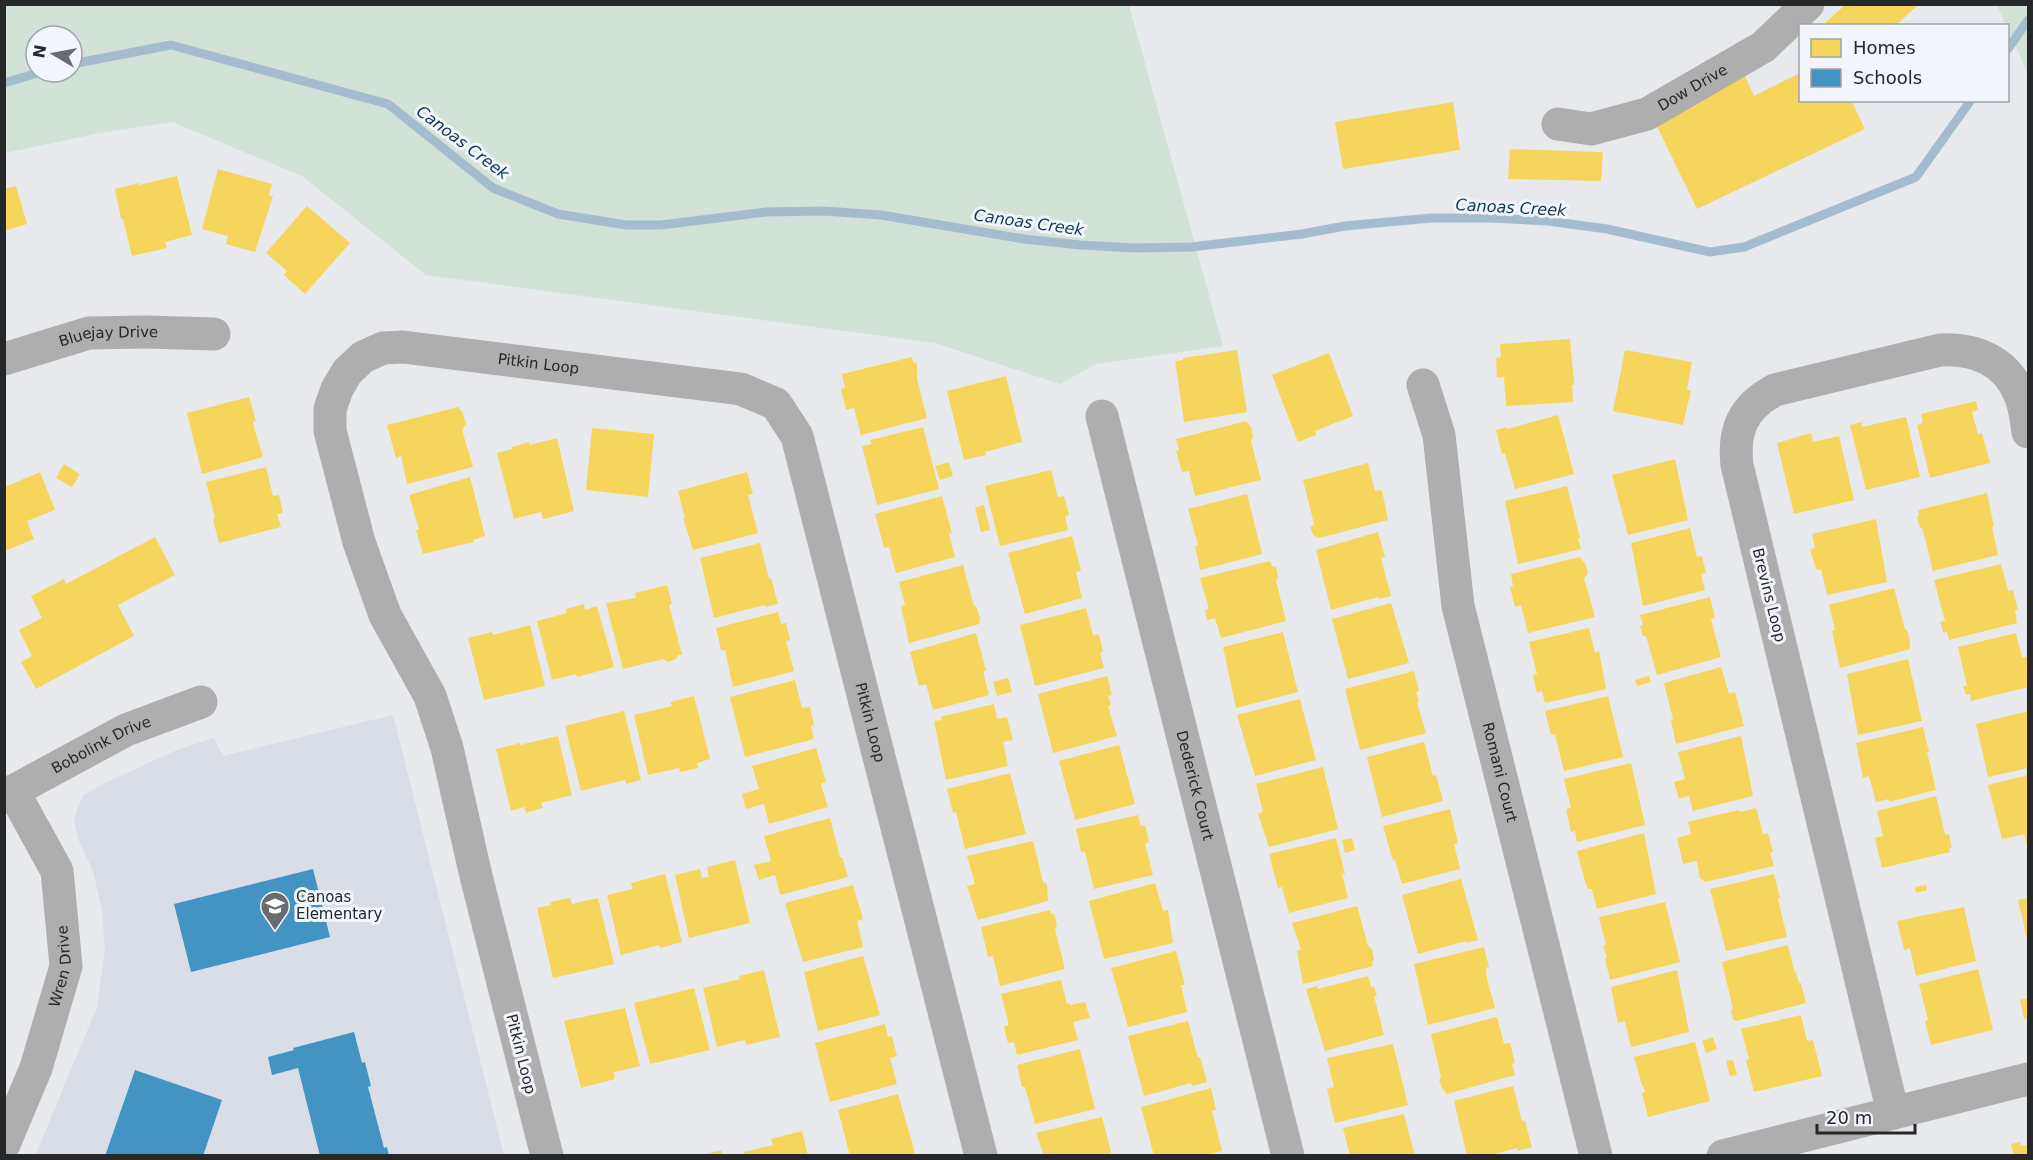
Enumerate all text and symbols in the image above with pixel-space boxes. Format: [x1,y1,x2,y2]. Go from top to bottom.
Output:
north arrow [24,24,84,84]
legend [1799,24,2009,102]
text: Homes [1853,37,1916,58]
text: N [29,43,50,60]
street label: Dow Drive [1654,60,1731,115]
text: Schools [1853,67,1922,88]
water label: Canoas Creek [413,101,513,184]
water label: Canoas Creek [1455,195,1568,220]
water label: Canoas Creek [973,205,1086,240]
street label: Bluejay Drive [57,323,159,351]
street label: Pitkin Loop [497,350,580,378]
street label: Brevins Loop [1749,546,1789,644]
street label: Pitkin Loop [851,680,889,764]
street label: Bobolink Drive [48,712,154,778]
street label: Romani Court [1479,720,1521,824]
street label: Dederick Court [1172,729,1217,843]
place label: Canoas Elementary [296,888,382,923]
school or university icon: Canoas Elementary [259,890,291,932]
street label: Wren Drive [45,924,75,1009]
street label: Pitkin Loop [502,1012,540,1096]
scale bar [1817,1097,1914,1135]
text: 20 m [1826,1107,1872,1128]

